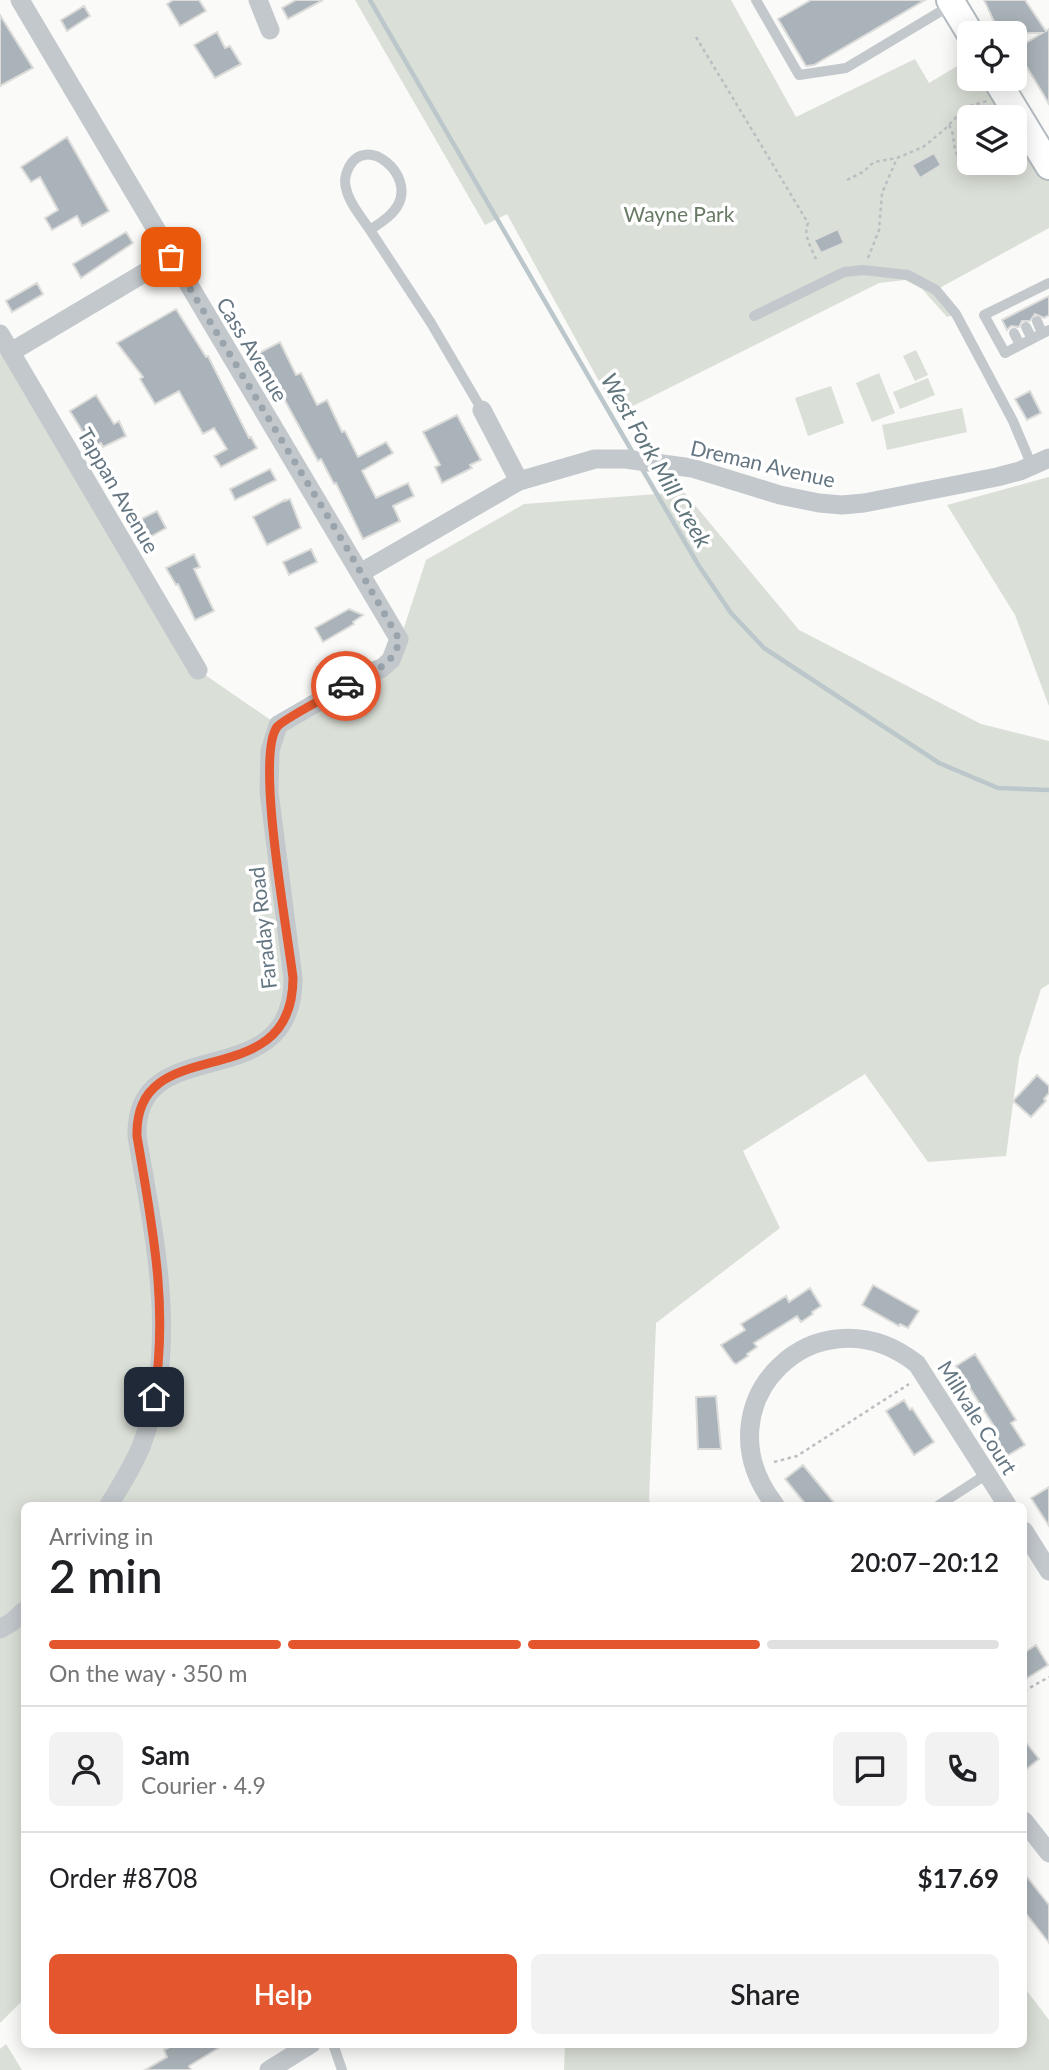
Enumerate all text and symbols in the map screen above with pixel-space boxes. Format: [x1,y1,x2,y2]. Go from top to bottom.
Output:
map controls [957,21,1027,175]
button: locate [957,21,1027,91]
button: layers [957,105,1027,175]
park label: Wayne Park [624,201,735,226]
pin [141,227,201,287]
icon: bag [152,238,190,276]
street label: Cass Avenue [212,292,294,406]
water label: West Fork Mill Creek [596,368,719,553]
street label: Tappan Avenue [73,423,165,557]
street label: Dreman Avenue [688,434,838,492]
courier [311,651,381,721]
icon: car [327,667,365,705]
street label: Faraday Road [243,866,281,990]
street label: Millvale Court [933,1356,1023,1479]
pin [124,1367,184,1427]
icon: home [135,1378,173,1416]
text: Arriving in [49,1522,153,1550]
text: 20:07–20:12 [850,1546,999,1578]
text: 2 min [49,1548,163,1603]
text: On the way · 350 m [49,1659,248,1687]
button: person [49,1732,123,1806]
button: chat [833,1732,907,1806]
button: phone [925,1732,999,1806]
text: Sam [141,1739,190,1771]
text: Courier · 4.9 [141,1771,266,1799]
text: Order #8708 [49,1862,198,1894]
text: $17.69 [917,1862,999,1894]
button: Help [49,1954,517,2034]
button: Share [531,1954,999,2034]

